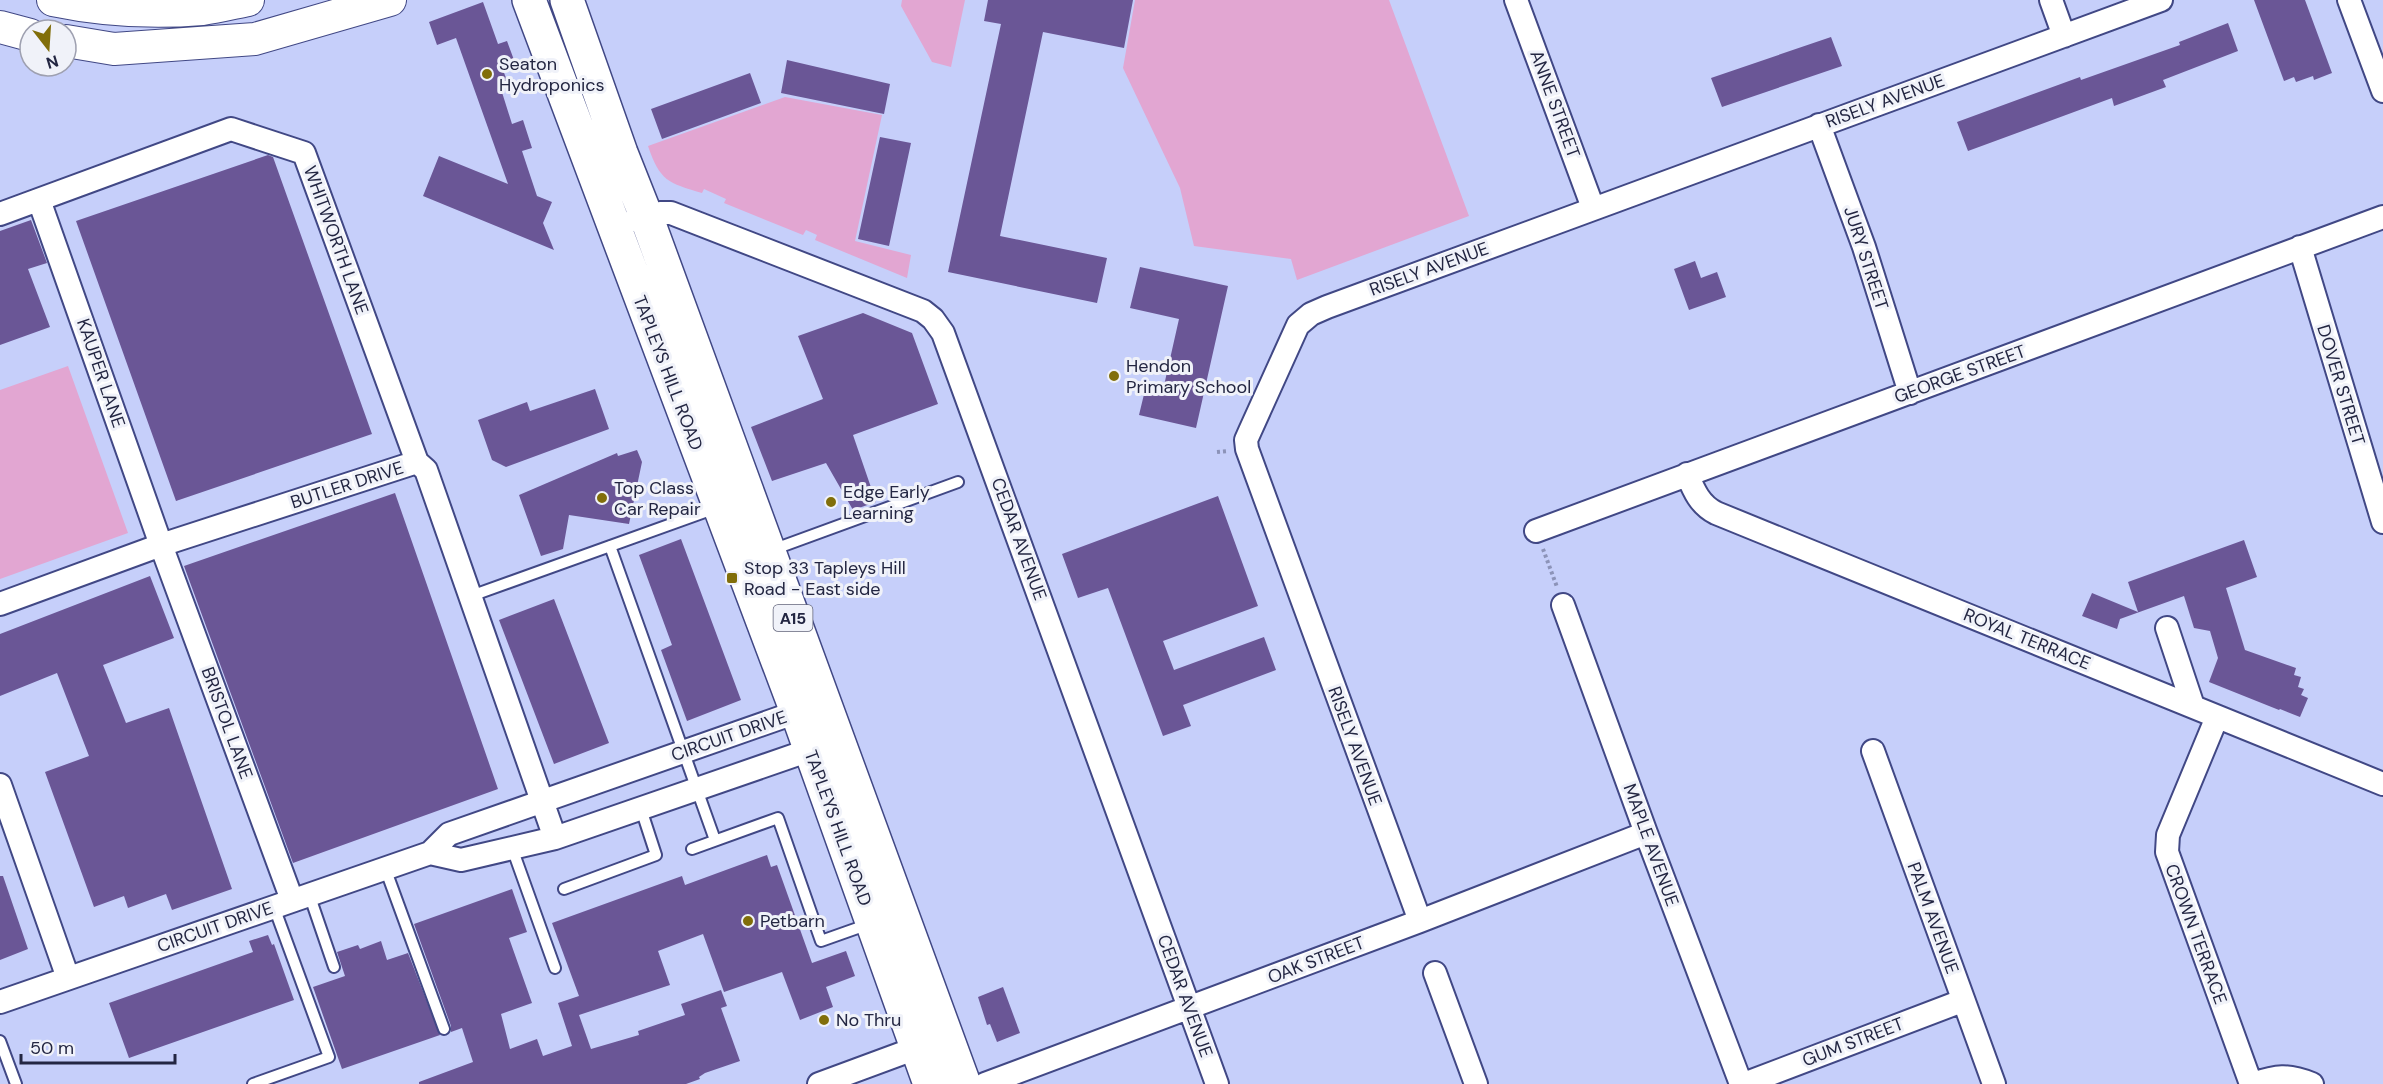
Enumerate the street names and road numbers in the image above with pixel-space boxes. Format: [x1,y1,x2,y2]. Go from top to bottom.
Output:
street label: ANNE STREET [1524,47,1586,161]
street label: RISELY AVENUE [1822,68,1948,134]
street label: WHITWORTH LANE [298,162,374,318]
street label: JURY STREET [1838,203,1894,313]
street label: RISELY AVENUE [1366,236,1492,302]
street label: TAPLEYS HILL ROAD [627,292,709,454]
street label: KAUPER LANE [71,315,131,431]
street label: DOVER STREET [2311,322,2371,448]
street label: GEORGE STREET [1891,339,2029,409]
street label: BUTLER DRIVE [287,455,407,515]
street label: CEDAR AVENUE [986,474,1052,604]
street label: ROYAL TERRACE [1960,603,2094,675]
road number: A15 [774,605,812,631]
street label: BRISTOL LANE [196,664,258,782]
street label: RISELY AVENUE [1322,683,1388,809]
street label: CIRCUIT DRIVE [668,705,790,767]
street label: TAPLEYS HILL ROAD [799,747,877,909]
street label: MAPLE AVENUE [1618,780,1684,910]
street label: PALM AVENUE [1902,859,1964,977]
street label: CROWN TERRACE [2159,860,2233,1008]
street label: CIRCUIT DRIVE [154,896,276,958]
street label: CEDAR AVENUE [1152,931,1218,1061]
street label: OAK STREET [1264,931,1368,989]
street label: GUM STREET [1799,1012,1907,1072]

